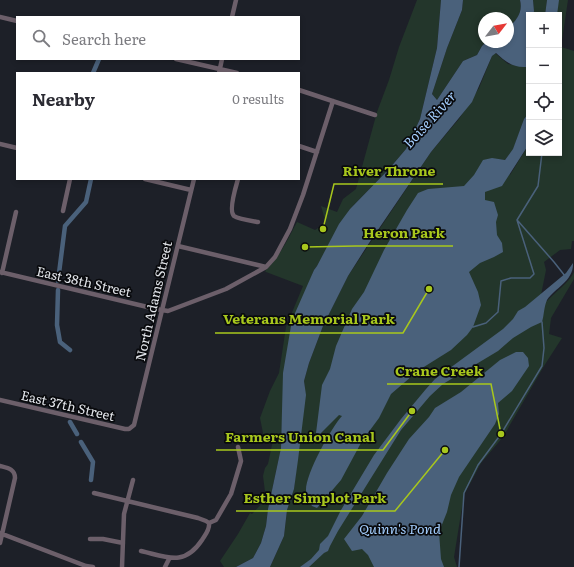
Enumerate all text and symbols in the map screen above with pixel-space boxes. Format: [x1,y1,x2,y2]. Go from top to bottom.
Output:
north arrow [478,12,514,48]
map controls [526,12,562,156]
button: + [526,12,562,48]
search box [16,16,300,60]
icon: search [30,27,52,49]
text: Search here [62,27,146,50]
button: − [526,48,562,84]
button: locate [526,84,562,120]
text: Nearby [32,86,95,111]
water label: Boise River [398,86,460,152]
text: 0 results [232,89,284,108]
button: layers [526,120,562,156]
callout: River Throne [334,158,443,184]
text: River Throne [342,160,436,180]
callout: Heron Park [356,220,453,246]
text: Heron Park [363,222,445,242]
street label: North Adams Street [130,238,176,363]
street label: East 38th Street [35,261,134,301]
callout: Veterans Memorial Park [215,307,403,333]
text: Veterans Memorial Park [223,308,396,328]
callout: Crane Creek [387,358,491,384]
text: Crane Creek [395,360,484,380]
street label: East 37th Street [19,385,117,425]
callout: Farmers Union Canal [216,424,383,450]
text: Farmers Union Canal [225,426,375,446]
callout: Esther Simplot Park [236,485,395,511]
text: Esther Simplot Park [243,487,387,507]
water label: Quinn's Pond [359,518,441,538]

